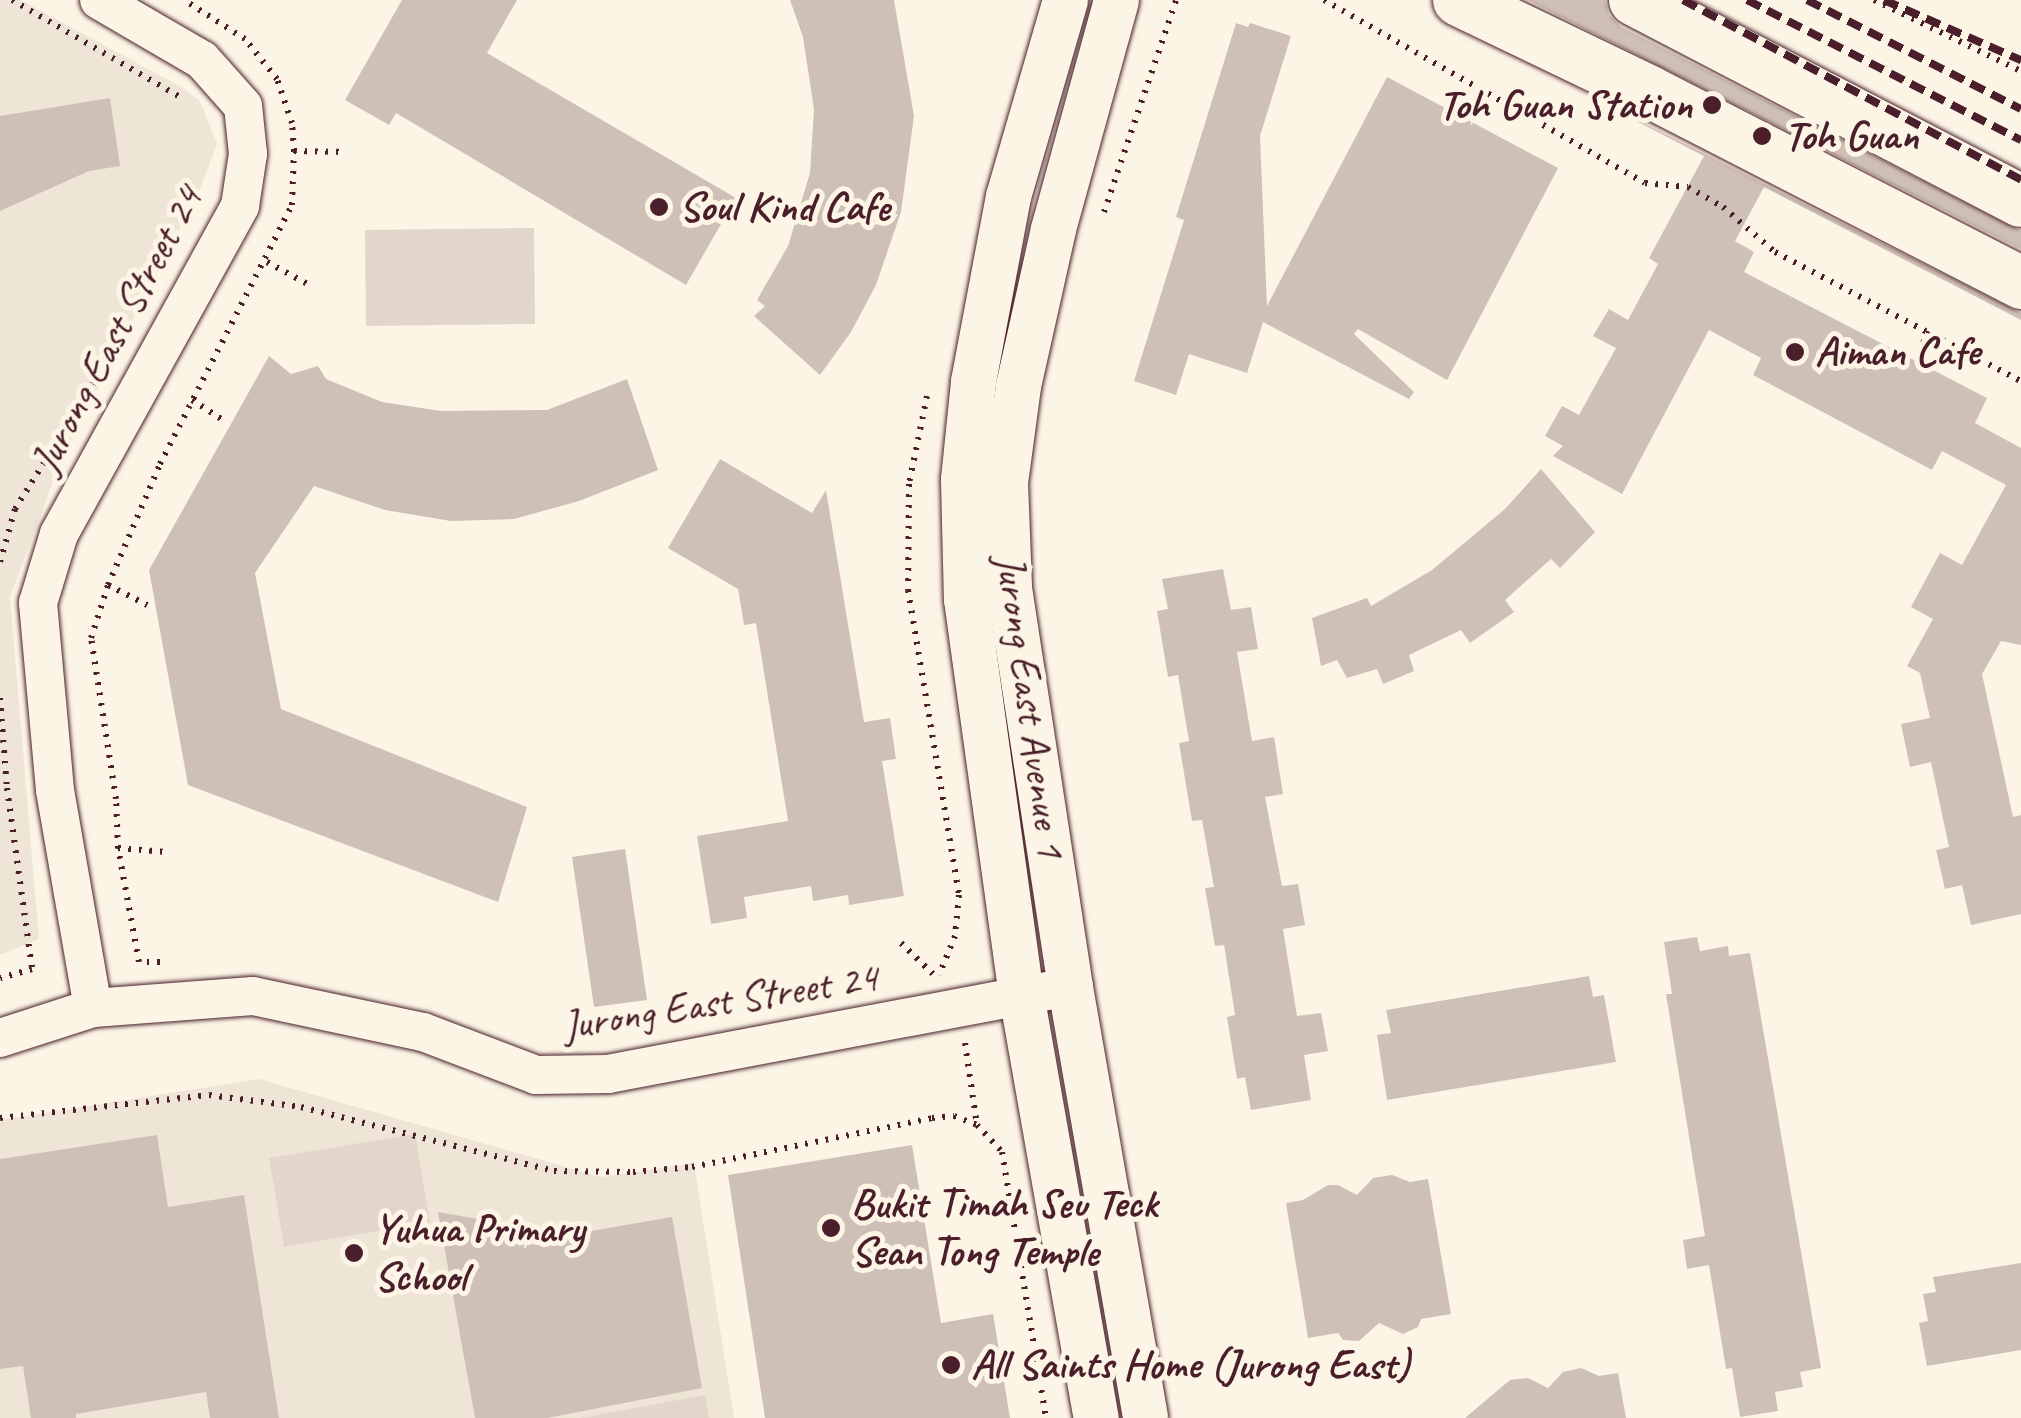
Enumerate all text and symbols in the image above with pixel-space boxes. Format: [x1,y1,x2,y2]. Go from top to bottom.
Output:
place label: Toh Guan Station [1437,80,1692,130]
marker: Toh Guan Station [1701,94,1723,116]
place label: Toh Guan [1784,111,1917,161]
marker: Toh Guan [1749,123,1775,149]
street label: Jurong East Street 24 [20,177,214,483]
place label: Soul Kind Cafe [679,182,889,232]
marker: Soul Kind Cafe [648,196,670,218]
place label: Aiman Cafe [1815,327,1981,377]
marker: Aiman Cafe [1784,341,1806,363]
street label: Jurong East Avenue 1 [984,551,1076,861]
street label: Jurong East Street 24 [558,952,882,1052]
place label: Bukit Timah Seu Teck Sean Tong Temple [851,1179,1155,1278]
place label: Yuhua Primary School [374,1204,587,1302]
marker: Bukit Timah Seu Teck Sean Tong Temple [820,1217,842,1239]
marker: Yuhua Primary School [343,1242,365,1264]
place label: All Saints Home (Jurong East) [971,1340,1411,1390]
marker: All Saints Home (Jurong East) [940,1354,962,1376]

